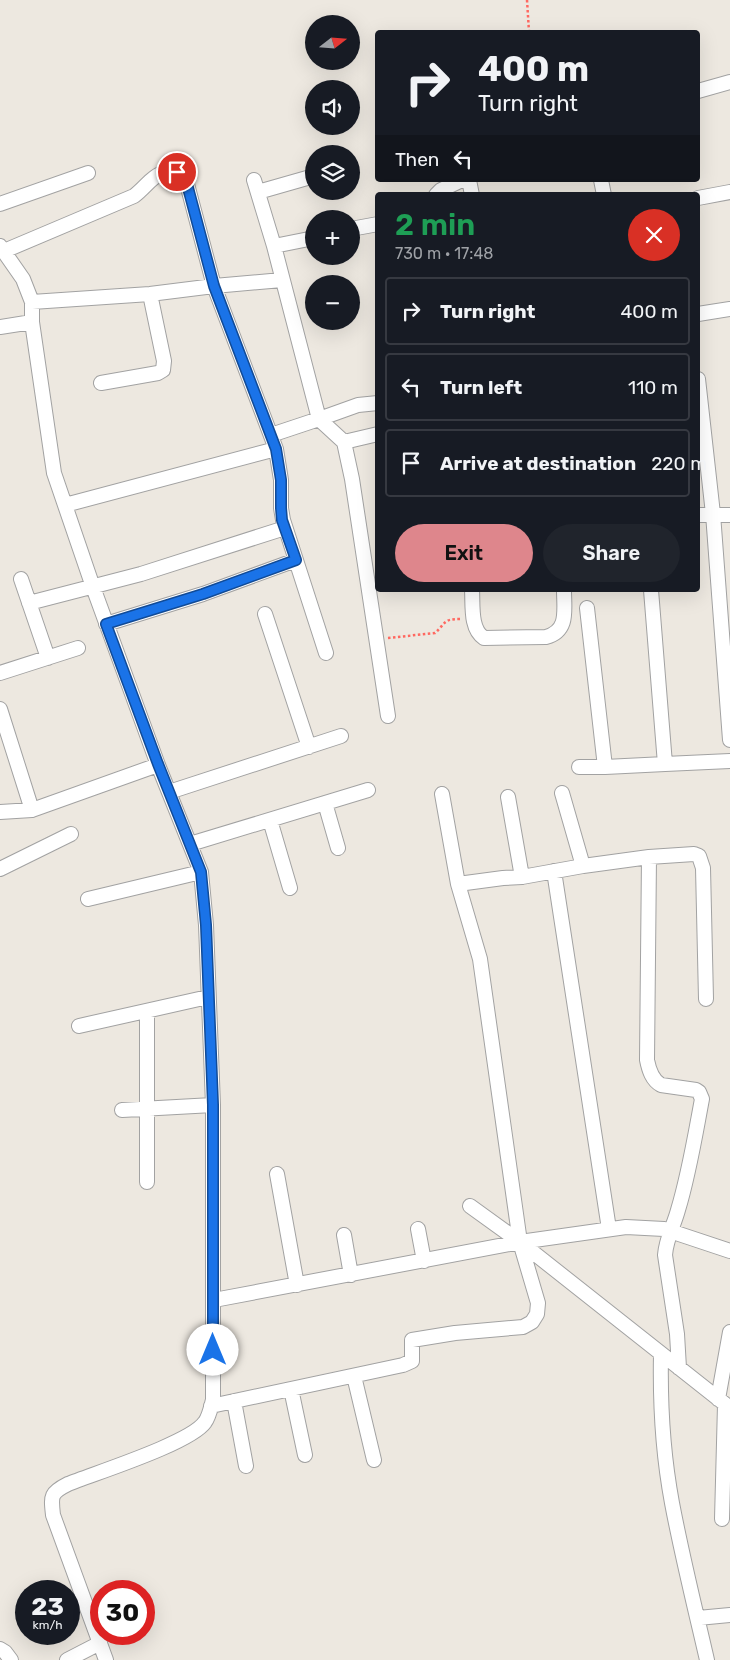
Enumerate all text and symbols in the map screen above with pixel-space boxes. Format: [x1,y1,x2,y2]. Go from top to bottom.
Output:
north arrow [305,15,360,70]
map controls [305,15,360,330]
text: 400 m [478,48,589,90]
icon: right [395,50,460,115]
button: sound [305,80,360,135]
text: Turn right [478,90,578,117]
button: layers [305,145,360,200]
icon: left [449,145,477,173]
text: Then [395,148,439,171]
pin [156,151,198,193]
icon: arrive [163,158,191,186]
text: 2 min [395,207,475,243]
button: close [628,209,680,261]
button: + [305,210,360,265]
text: 730 m · 17:48 [395,244,494,263]
button: − [305,275,360,330]
icon: right [397,297,425,325]
text: Turn right [440,300,535,323]
text: 400 m [621,300,678,323]
icon: left [397,373,425,401]
text: Turn left [440,376,522,399]
text: 110 m [628,376,678,399]
icon: arrive [397,449,425,477]
text: Arrive at destination [440,452,636,475]
text: 220 m [651,452,707,475]
button: Exit [395,524,533,582]
button: Share [543,524,680,582]
position arrow [186,1323,238,1375]
speed limit sign: 30 [90,1580,155,1645]
text: 23 [31,1592,64,1621]
text: km/h [33,1618,62,1632]

